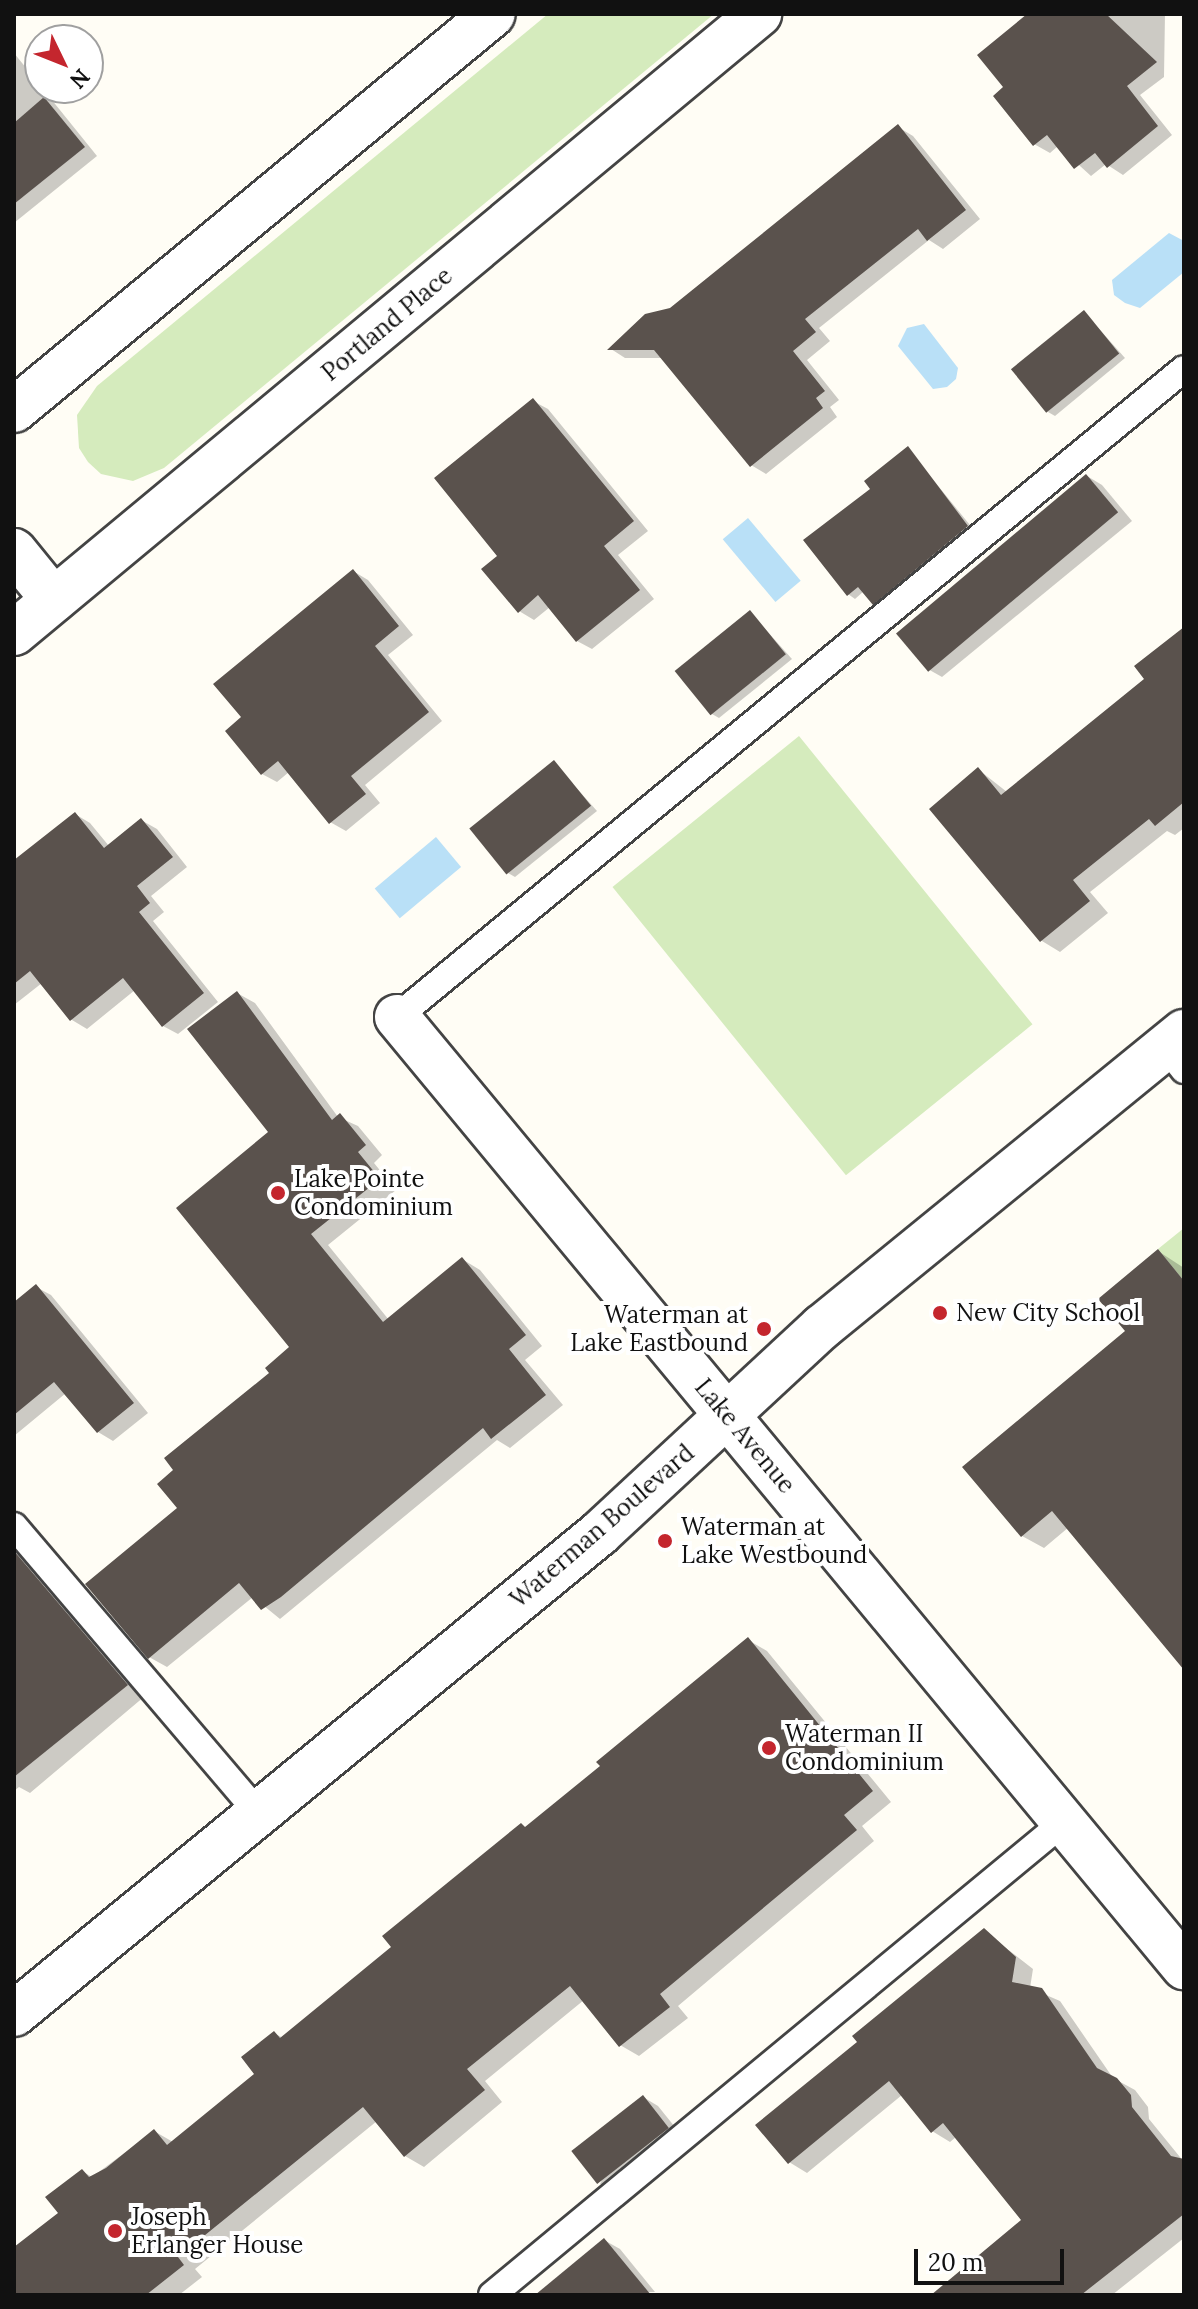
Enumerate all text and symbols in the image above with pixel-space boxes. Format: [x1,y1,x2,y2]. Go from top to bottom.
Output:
north arrow [24,24,104,104]
text: N [64,63,96,95]
street label: Portland Place [316,261,458,387]
place label: Lake Pointe Condominium [294,1165,453,1221]
marker: Lake Pointe Condominium [269,1184,287,1202]
place label: New City School [956,1299,1140,1327]
place label: Waterman at Lake Eastbound [570,1301,748,1357]
marker: New City School [931,1304,949,1322]
marker: Waterman at Lake Eastbound [755,1320,773,1338]
street label: Lake Avenue [689,1373,801,1499]
street label: Waterman Boulevard [504,1438,700,1614]
place label: Waterman at Lake Westbound [681,1513,867,1569]
marker: Waterman at Lake Westbound [656,1532,674,1550]
place label: Waterman II Condominium [785,1720,944,1776]
marker: Waterman II Condominium [760,1739,778,1757]
place label: Joseph Erlanger House [131,2203,303,2259]
marker: Joseph Erlanger House [106,2222,124,2240]
scale bar [918,2233,1068,2283]
text: 20 m [928,2247,984,2278]

